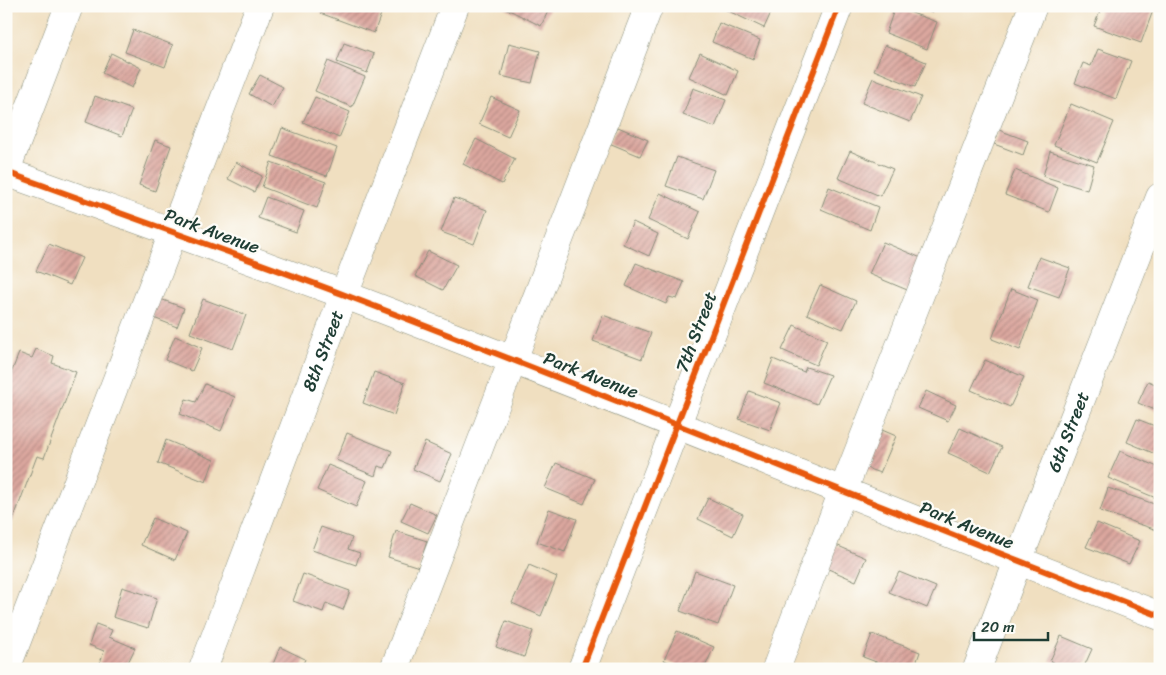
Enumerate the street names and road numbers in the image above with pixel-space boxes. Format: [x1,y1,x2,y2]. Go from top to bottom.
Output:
street label: Park Avenue [160,199,264,263]
street label: 7th Street [666,287,726,377]
street label: 8th Street [293,305,353,396]
street label: Park Avenue [539,342,643,408]
street label: 6th Street [1038,387,1099,477]
street label: Park Avenue [915,492,1019,558]

